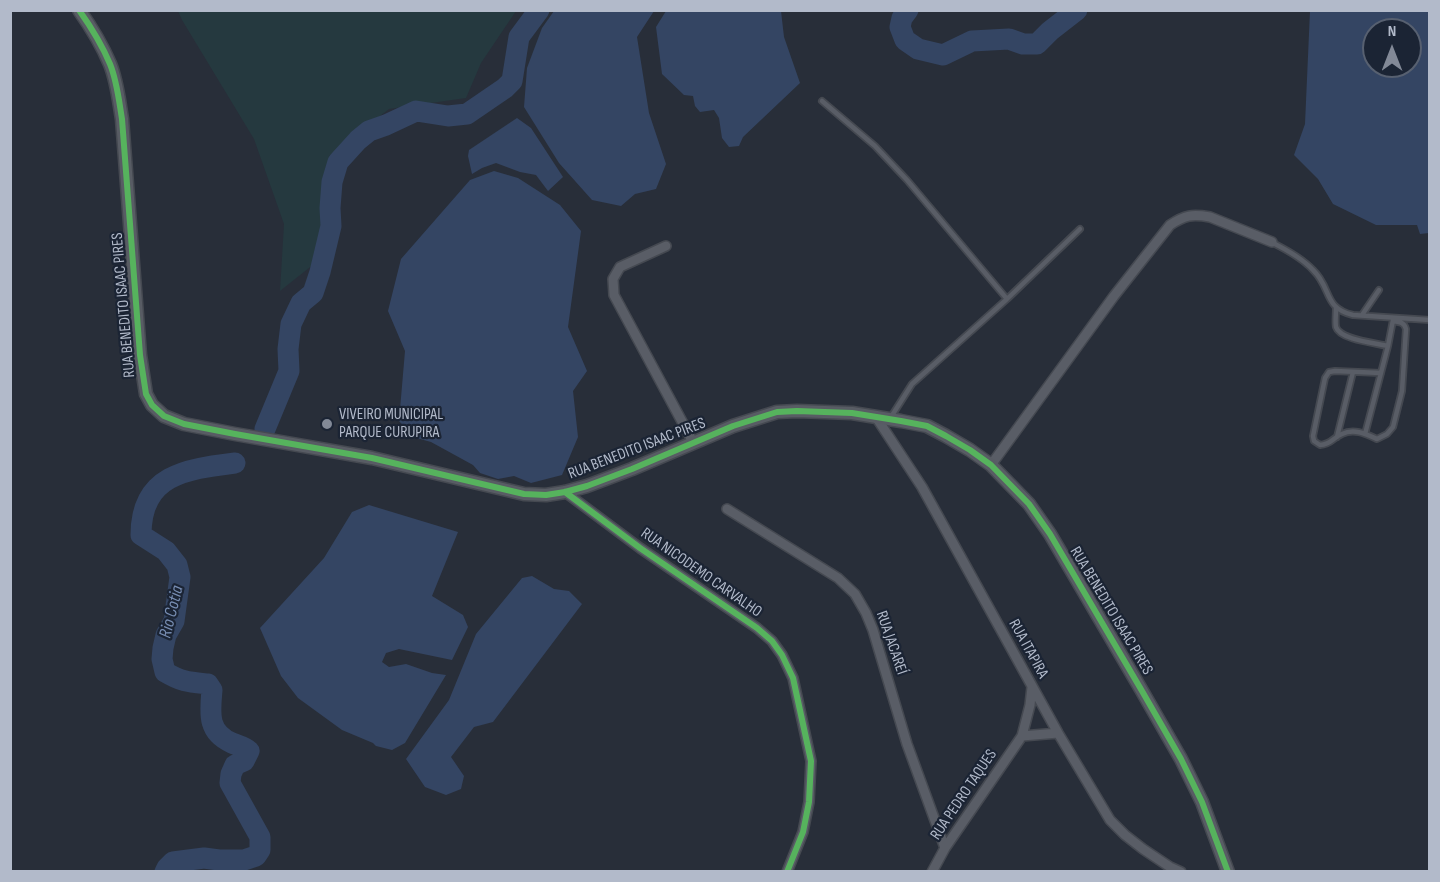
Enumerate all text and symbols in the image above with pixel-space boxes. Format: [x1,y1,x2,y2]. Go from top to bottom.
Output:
north arrow [1362,18,1422,78]
text: N [1388,22,1396,41]
street label: RUA BENEDITO ISAAC PIRES [108,232,140,378]
place label: VIVEIRO MUNICIPAL PARQUE CURUPIRA [339,405,443,443]
street label: RUA BENEDITO ISAAC PIRES [566,414,708,484]
marker: VIVEIRO MUNICIPAL PARQUE CURUPIRA [320,417,334,431]
street label: RUA NICODEMO CARVALHO [637,524,765,622]
street label: RUA BENEDITO ISAAC PIRES [1065,544,1157,678]
water label: Rio Cotia [155,584,189,640]
street label: RUA JACAREÍ [871,609,911,677]
street label: RUA ITAPIRA [1004,616,1052,682]
street label: RUA PEDRO TAQUES [927,746,1001,844]

